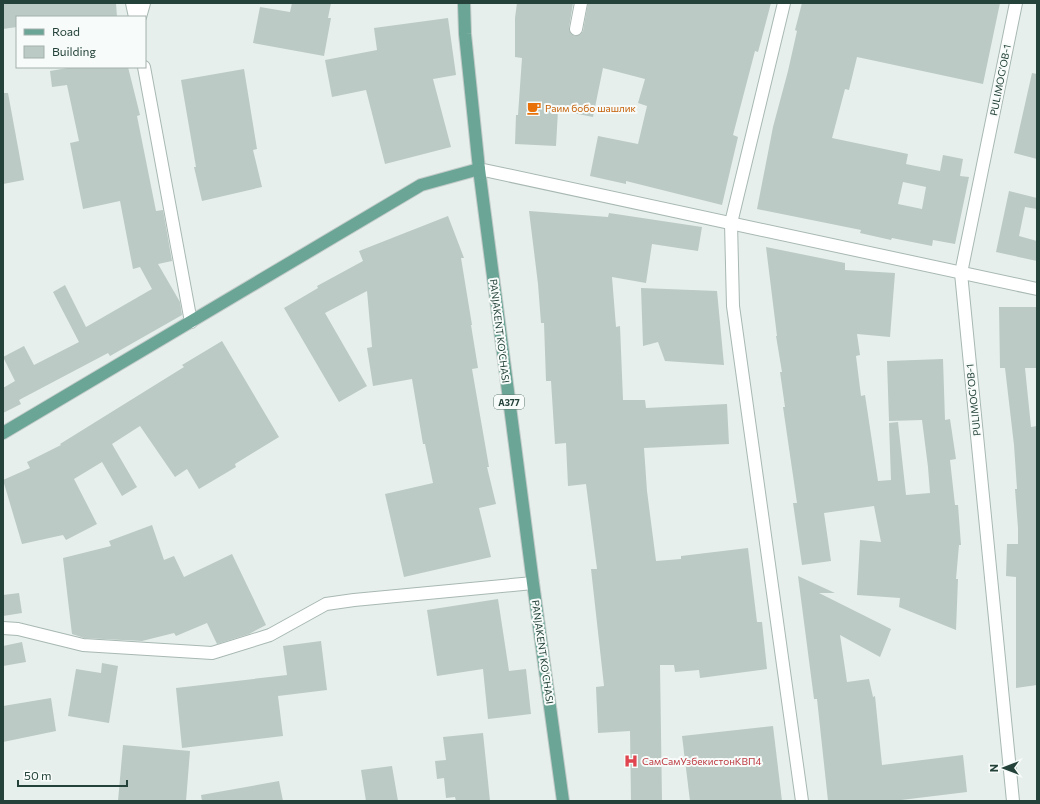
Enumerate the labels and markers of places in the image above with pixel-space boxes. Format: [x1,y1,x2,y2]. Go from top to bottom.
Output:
cafe icon: Раим бобо шашлик [526,100,542,116]
place label: Раим бобо шашлик [545,102,637,114]
hospital icon: СамСамУзбекистонКВП4 [623,753,639,769]
place label: СамСамУзбекистонКВП4 [642,755,761,767]

